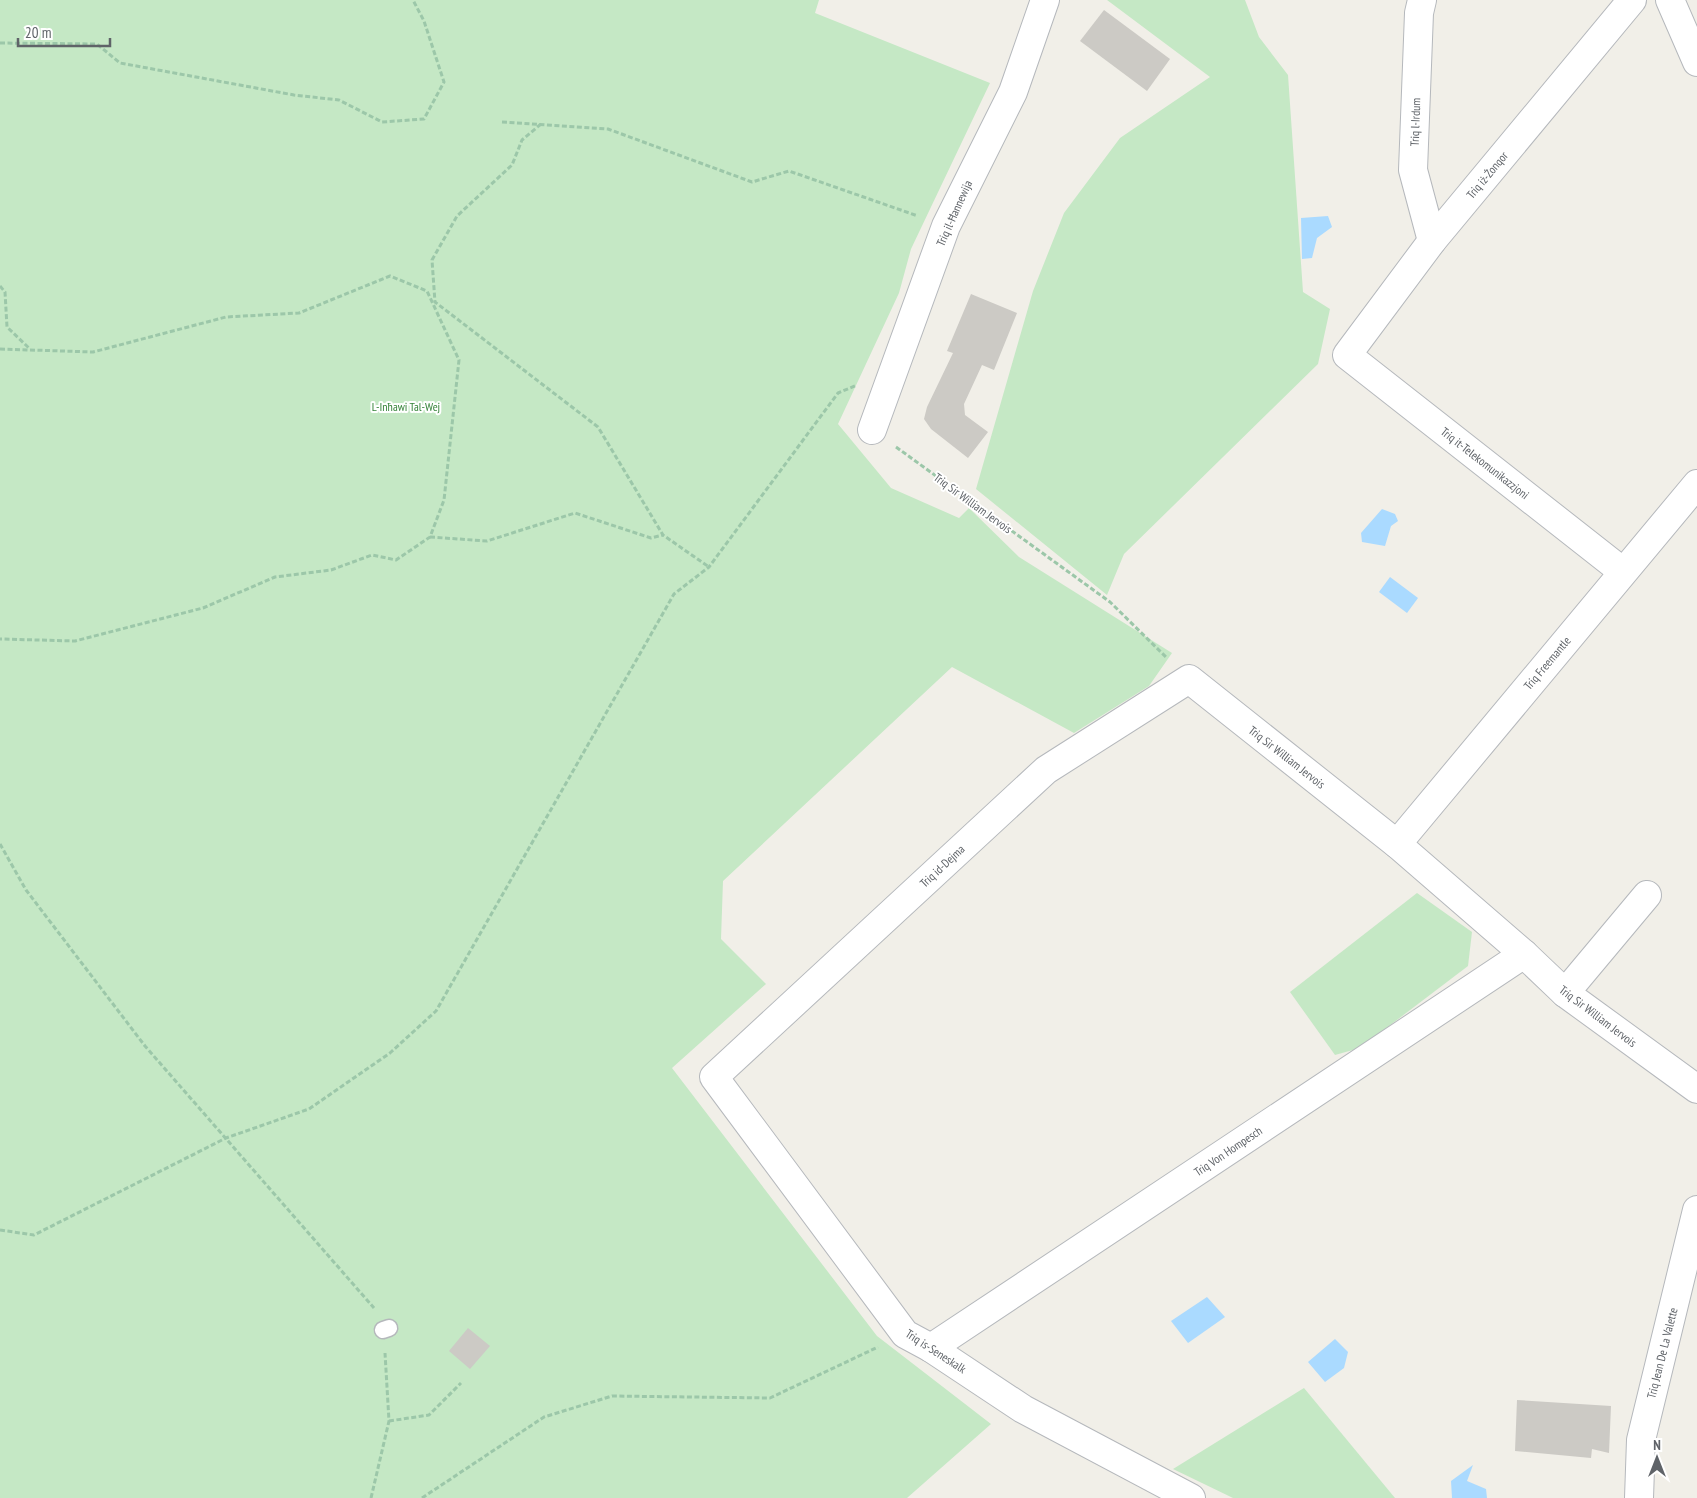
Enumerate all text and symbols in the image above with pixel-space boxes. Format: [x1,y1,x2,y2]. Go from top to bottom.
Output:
scale bar [18,15,110,47]
text: 20 m [25,23,51,42]
street label: Triq l-Irdum [1407,97,1423,147]
street label: Triq iż-Żonqor [1463,148,1511,202]
street label: Triq il-Ħannewija [933,177,975,248]
park label: L-Inħawi Tal-Wej [372,399,440,414]
street label: Triq it-Telekomunikazzjoni [1438,424,1532,502]
street label: Triq Sir William Jervois [931,470,1015,536]
street label: Triq Freemantle [1520,633,1574,693]
street label: Triq Sir William Jervois [1246,722,1328,792]
street label: Triq id-Dejma [917,841,968,890]
street label: Triq Sir William Jervois [1556,982,1640,1050]
street label: Triq Von Hompesch [1191,1123,1265,1179]
street label: Triq Jean De La Valette [1643,1306,1681,1400]
street label: Triq is-Seneskalk [903,1326,969,1376]
north arrow [1632,1433,1682,1483]
text: N [1653,1436,1661,1454]

